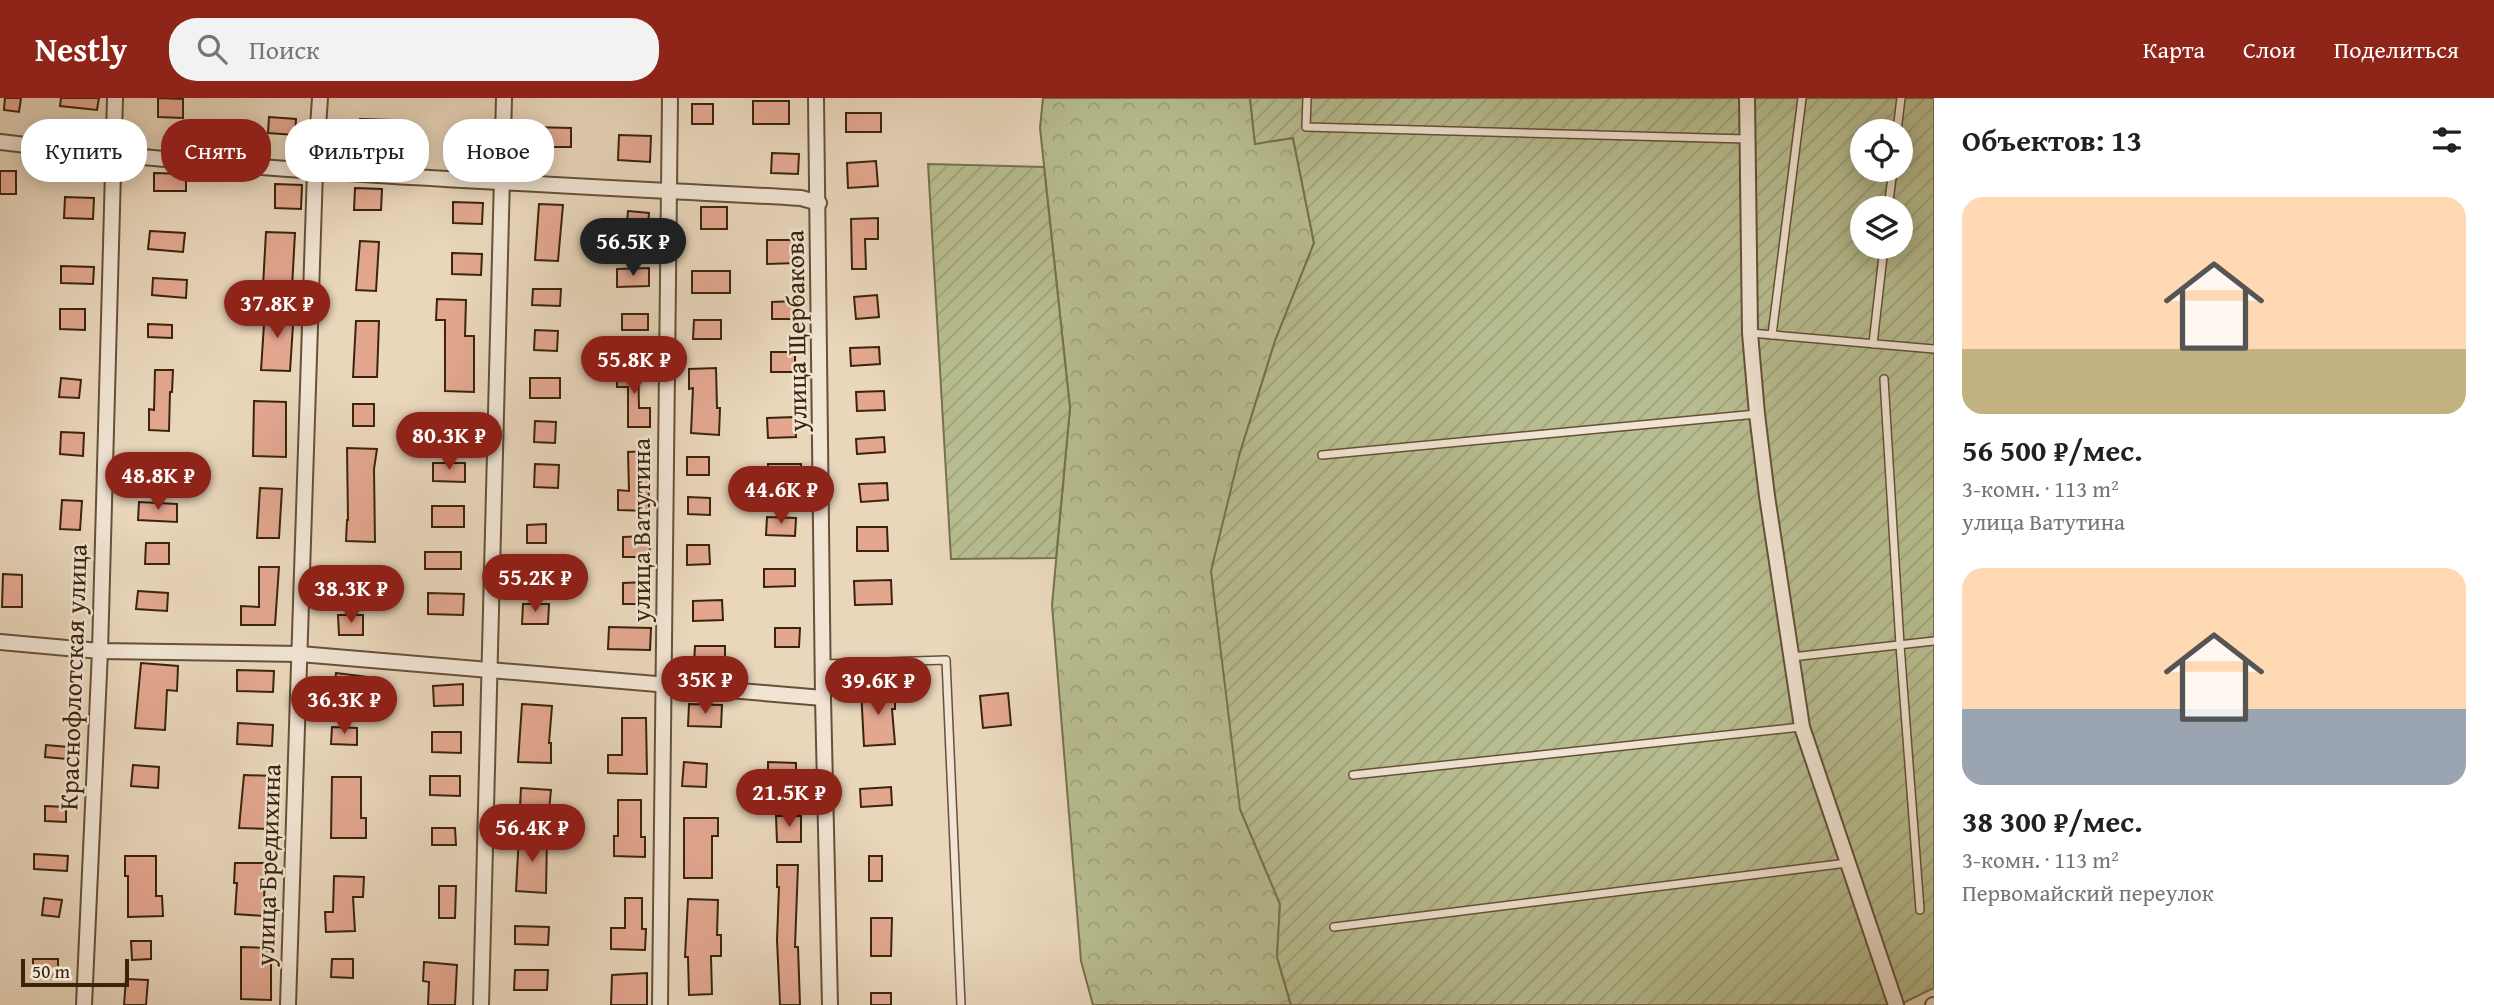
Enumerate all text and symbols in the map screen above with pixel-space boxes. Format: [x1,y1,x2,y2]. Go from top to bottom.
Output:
search box [169,18,659,81]
text: Nestly [35,25,127,73]
icon: search [193,30,231,68]
text: Поиск [249,30,320,69]
text: Карта [2143,32,2205,67]
text: Слои [2243,32,2296,67]
text: Поделиться [2334,32,2459,67]
text: Объектов: 13 [1962,118,2142,162]
chip: Купить [21,119,147,182]
chip: Снять [161,119,271,182]
chip: Фильтры [285,119,429,182]
chip: Новое [443,119,554,182]
map controls [1850,119,1913,259]
button: locate [1850,119,1913,182]
icon: filters [2428,121,2466,159]
button: layers [1850,196,1913,259]
pin: 56.5K ₽ [568,218,698,278]
text: 56.5K ₽ [596,224,670,257]
street label: улица Щербакова [774,229,817,433]
icon: home [2151,243,2277,369]
pin: 37.8K ₽ [212,280,342,340]
text: 37.8K ₽ [240,286,314,319]
pin: 55.8K ₽ [569,336,699,396]
text: 55.8K ₽ [597,342,671,375]
pin: 80.3K ₽ [384,412,514,472]
text: 80.3K ₽ [412,418,486,451]
text: 56 500 ₽/мес. [1962,428,2143,472]
street label: улица Ватутина [621,437,660,623]
pin: 48.8K ₽ [93,452,223,512]
text: 48.8K ₽ [121,458,195,491]
pin: 44.6K ₽ [716,466,846,526]
text: 44.6K ₽ [744,472,818,505]
text: 3-комн. · 113 m² [1962,472,2119,505]
text: улица Ватутина [1962,505,2125,538]
street label: Краснофлотская улица [48,543,97,811]
pin: 55.2K ₽ [470,554,600,614]
text: 55.2K ₽ [498,560,572,593]
pin: 38.3K ₽ [286,566,416,625]
text: 38.3K ₽ [314,571,388,604]
icon: home [2151,614,2277,740]
pin: 35K ₽ [656,656,754,716]
pin: 39.6K ₽ [813,658,943,717]
text: 35K ₽ [677,662,733,695]
text: 39.6K ₽ [841,663,915,696]
pin: 36.3K ₽ [279,676,409,736]
text: 36.3K ₽ [307,682,381,715]
street label: улица Бредихина [244,762,291,968]
pin: 21.5K ₽ [724,770,854,829]
text: 21.5K ₽ [752,775,826,808]
text: 38 300 ₽/мес. [1962,799,2143,843]
pin: 56.4K ₽ [467,804,597,864]
text: 56.4K ₽ [495,810,569,843]
text: 3-комн. · 113 m² [1962,843,2119,876]
text: Первомайский переулок [1962,876,2214,909]
scale bar [21,956,130,988]
text: 50 m [32,957,70,985]

